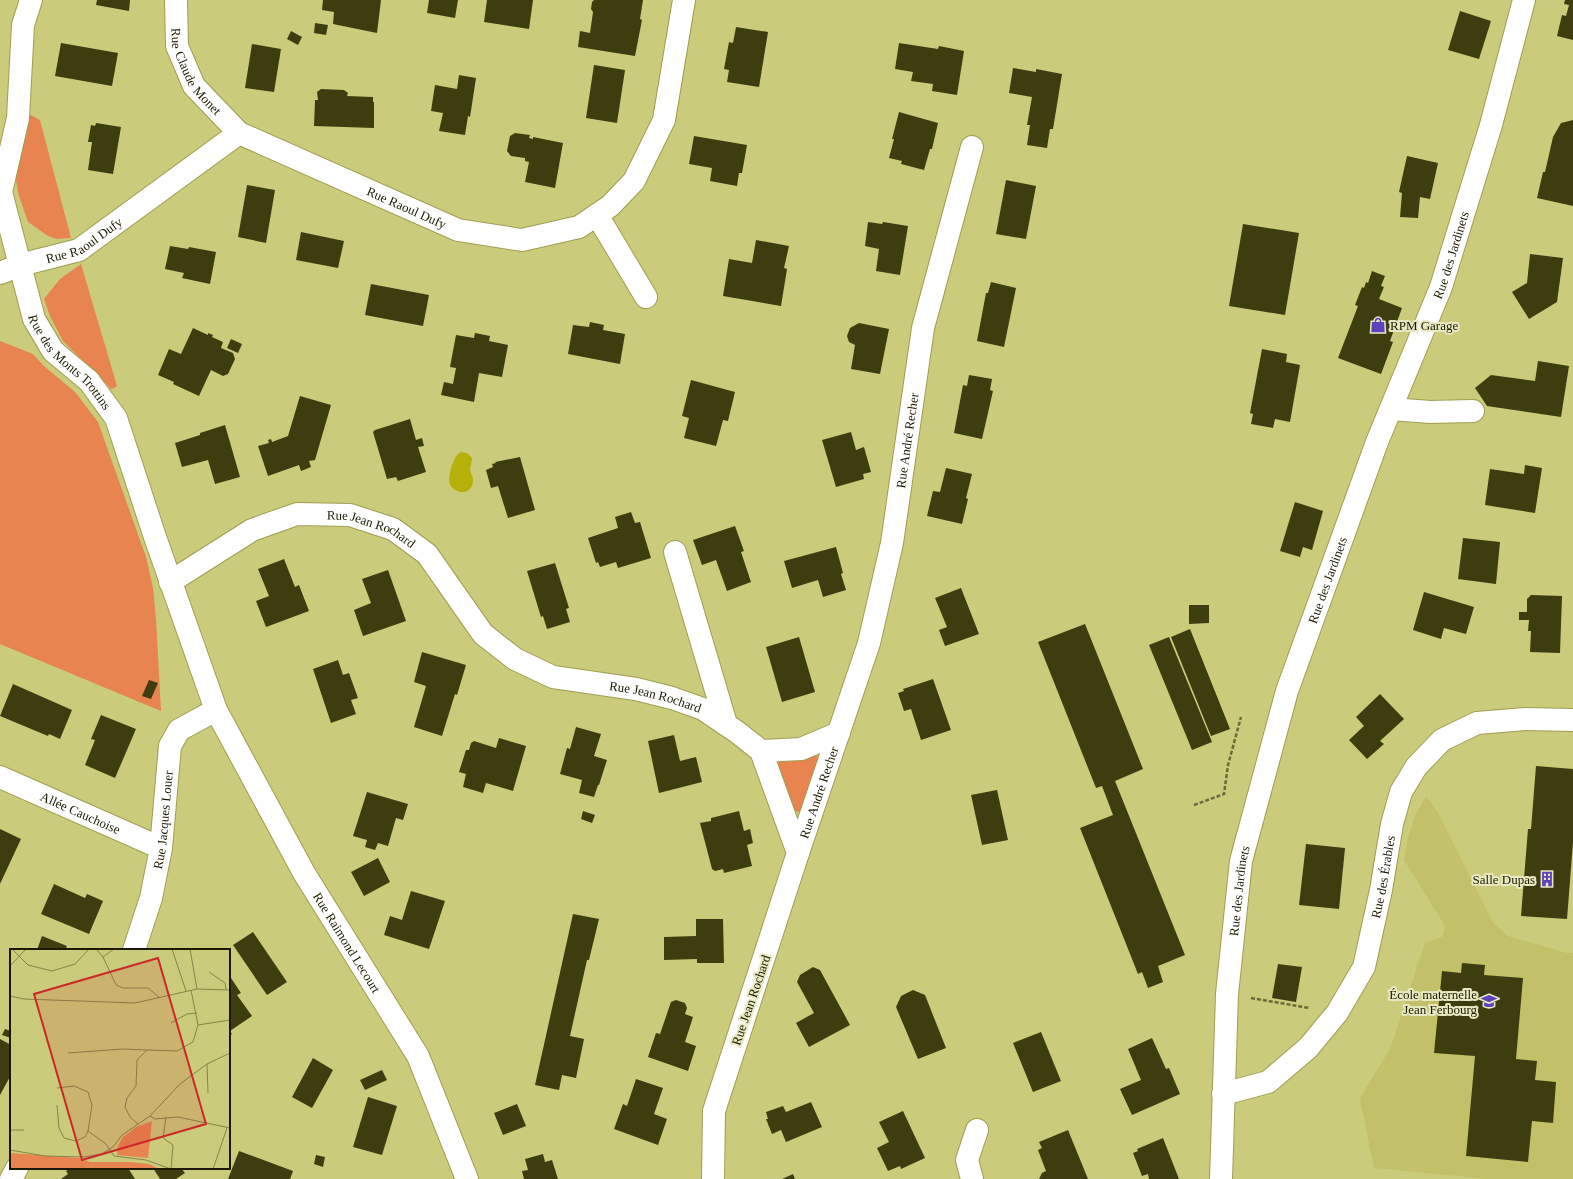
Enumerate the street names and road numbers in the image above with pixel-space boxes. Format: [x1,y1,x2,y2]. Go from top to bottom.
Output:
street label: Rue Claude Monet [169,28,225,118]
street label: Rue Raoul Dufy [365,183,449,232]
street label: Rue des Jardinets [1430,209,1472,301]
street label: Rue Raoul Dufy [44,213,125,266]
street label: Rue des Monts Trottins [26,313,115,412]
street label: Rue André Recher [893,391,921,489]
street label: Rue Jean Rochard [327,507,419,551]
street label: Rue des Jardinets [1305,535,1350,625]
street label: Rue Jean Rochard [608,678,704,716]
street label: Rue André Recher [796,744,841,840]
street label: Rue Jacques Louer [149,769,175,870]
street label: Allée Cauchoise [38,788,123,837]
street label: Rue des Érables [1368,834,1397,920]
street label: Rue des Jardinets [1226,844,1252,937]
street label: Rue Raimond Lecourt [310,889,384,996]
street label: Rue Jean Rochard [729,952,774,1047]

